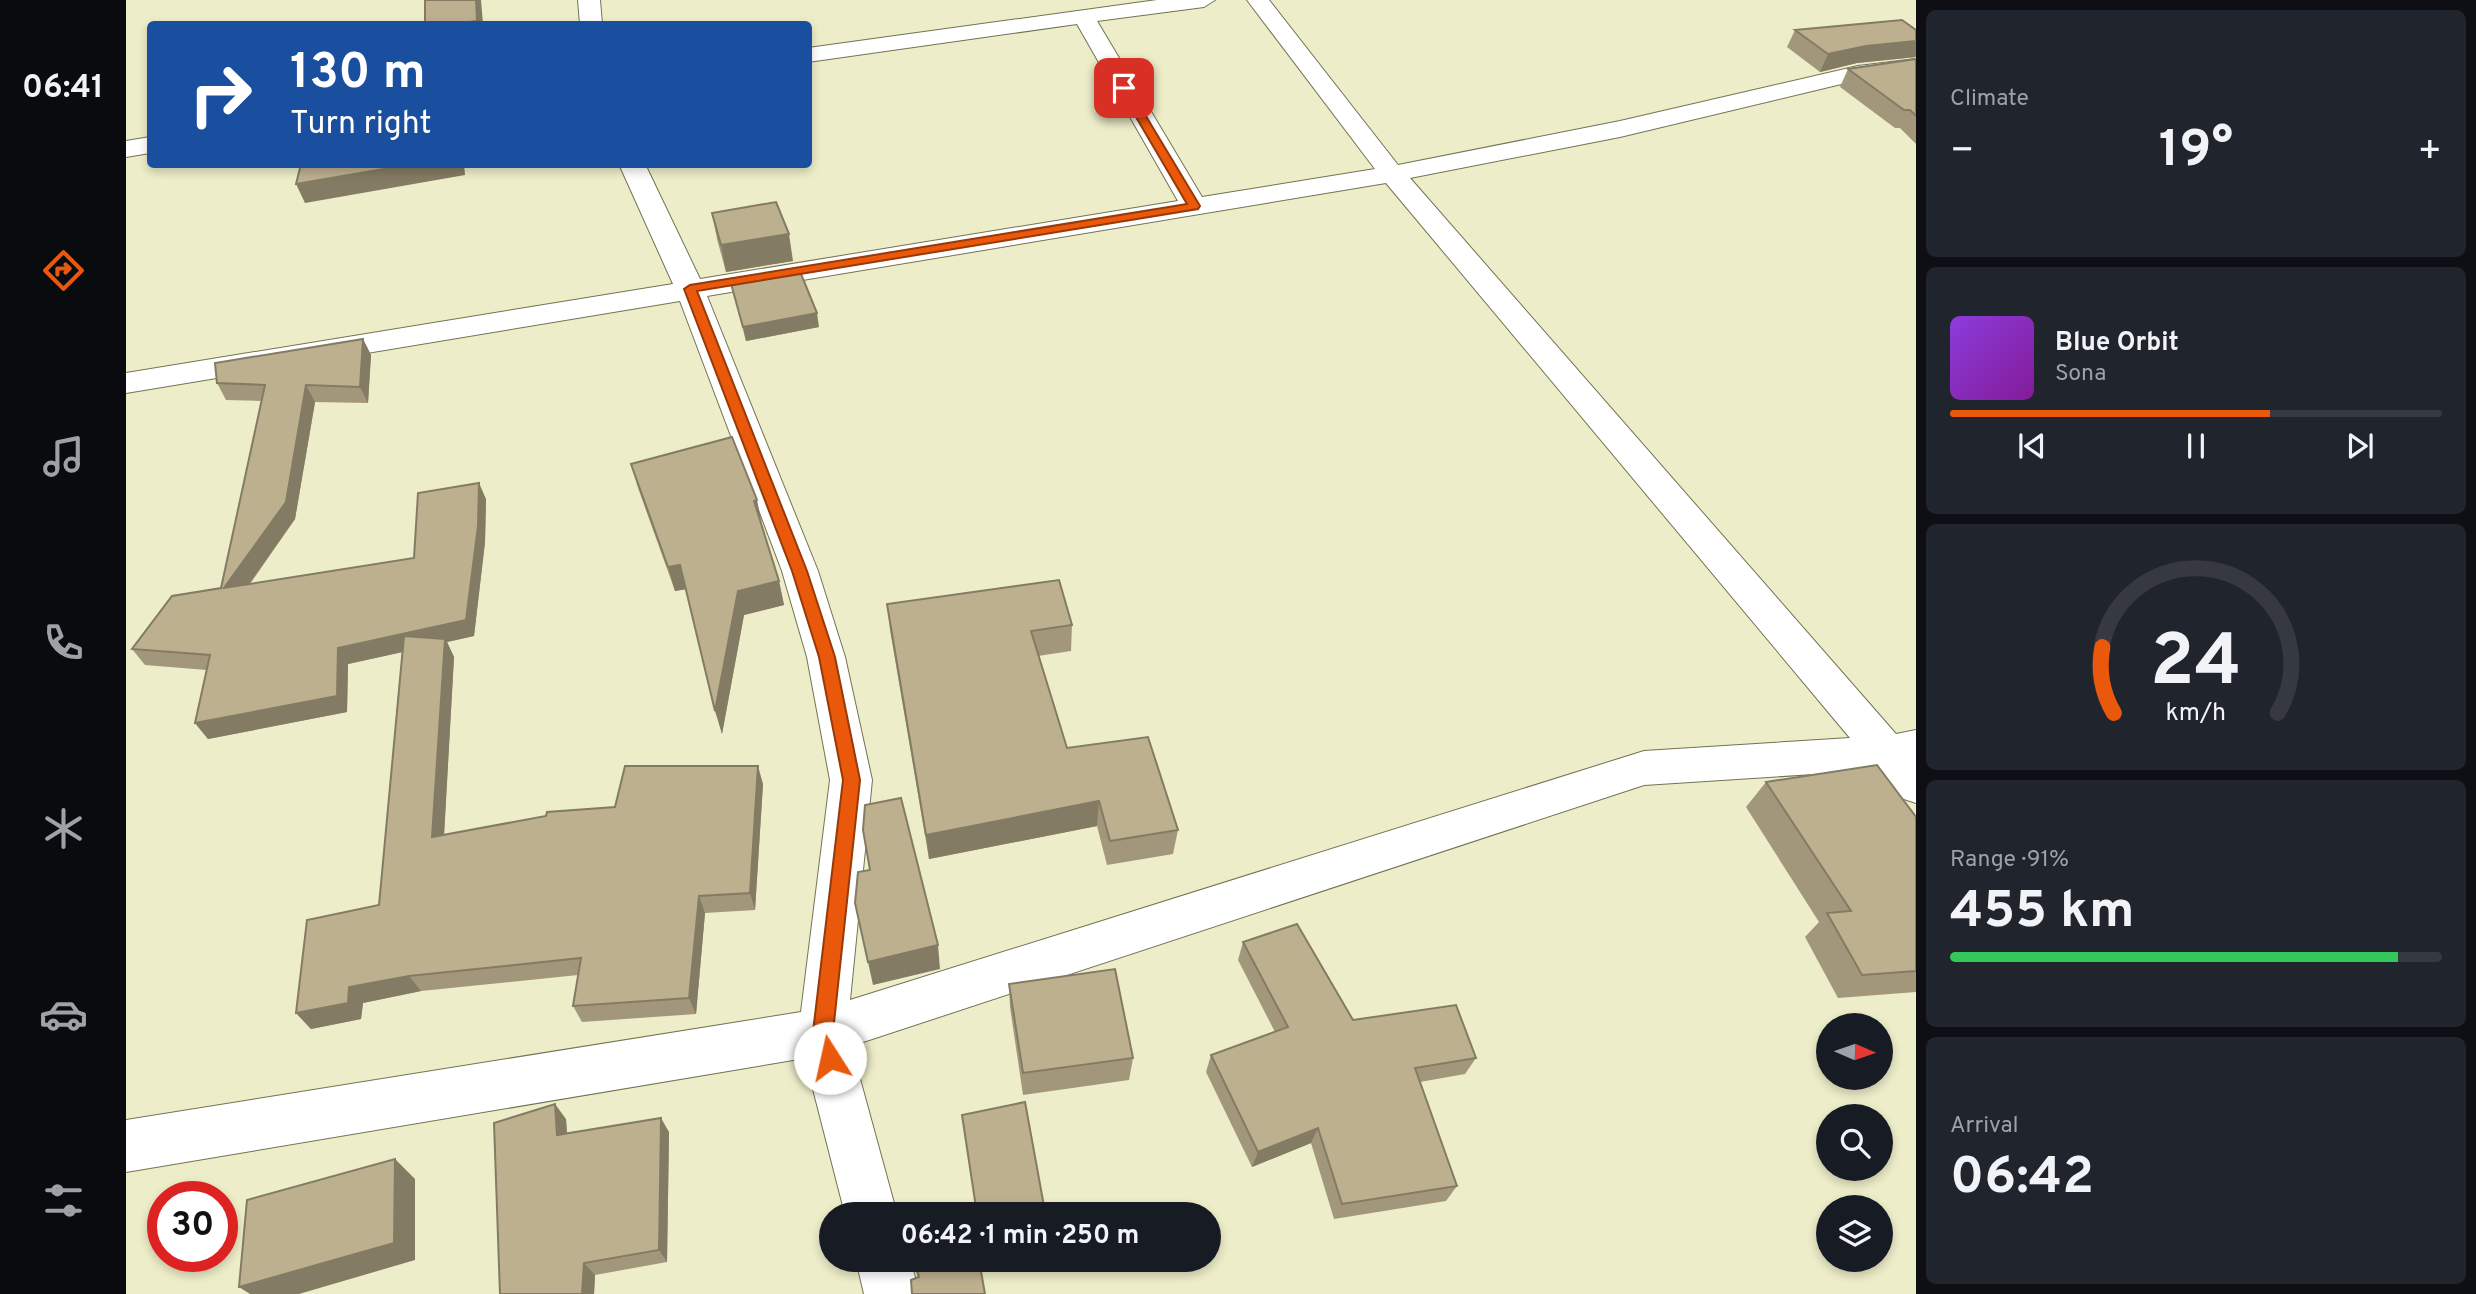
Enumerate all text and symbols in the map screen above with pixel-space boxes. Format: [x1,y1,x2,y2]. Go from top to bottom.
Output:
text: 130 m [290,44,426,106]
icon: right [175,49,266,140]
pin [1094,58,1154,118]
text: 06:41 [22,69,104,109]
icon: arrive [1105,69,1143,107]
text: Climate [1950,85,2029,114]
text: Turn right [290,105,432,145]
text: 19° [2159,119,2233,185]
text: − [1950,128,1975,177]
text: + [2417,128,2442,177]
icon: directions [39,246,88,295]
text: Blue Orbit [2055,327,2179,360]
text: Sona [2055,360,2106,389]
icon: previous [2013,427,2051,465]
icon: pause [2177,427,2215,465]
icon: next [2341,427,2379,465]
icon: music [39,432,88,481]
icon: phone [39,618,88,667]
text: 24 [2150,619,2242,711]
text: km/h [2166,698,2226,730]
icon: climate [39,804,88,853]
text: Range · 91% [1950,846,2069,875]
text: 455 km [1950,880,2135,946]
icon: car [39,990,88,1039]
north arrow [1816,1013,1894,1090]
map controls [1816,1013,1893,1272]
position arrow [793,1021,867,1095]
button: search [1816,1104,1893,1181]
text: Arrival [1950,1112,2019,1141]
text: 06:42 [1950,1146,2094,1212]
icon: filters [39,1176,88,1225]
speed limit sign: 30 [147,1181,238,1272]
button: layers [1816,1195,1893,1272]
text: 06:42 · 1 min · 250 m [901,1220,1139,1253]

